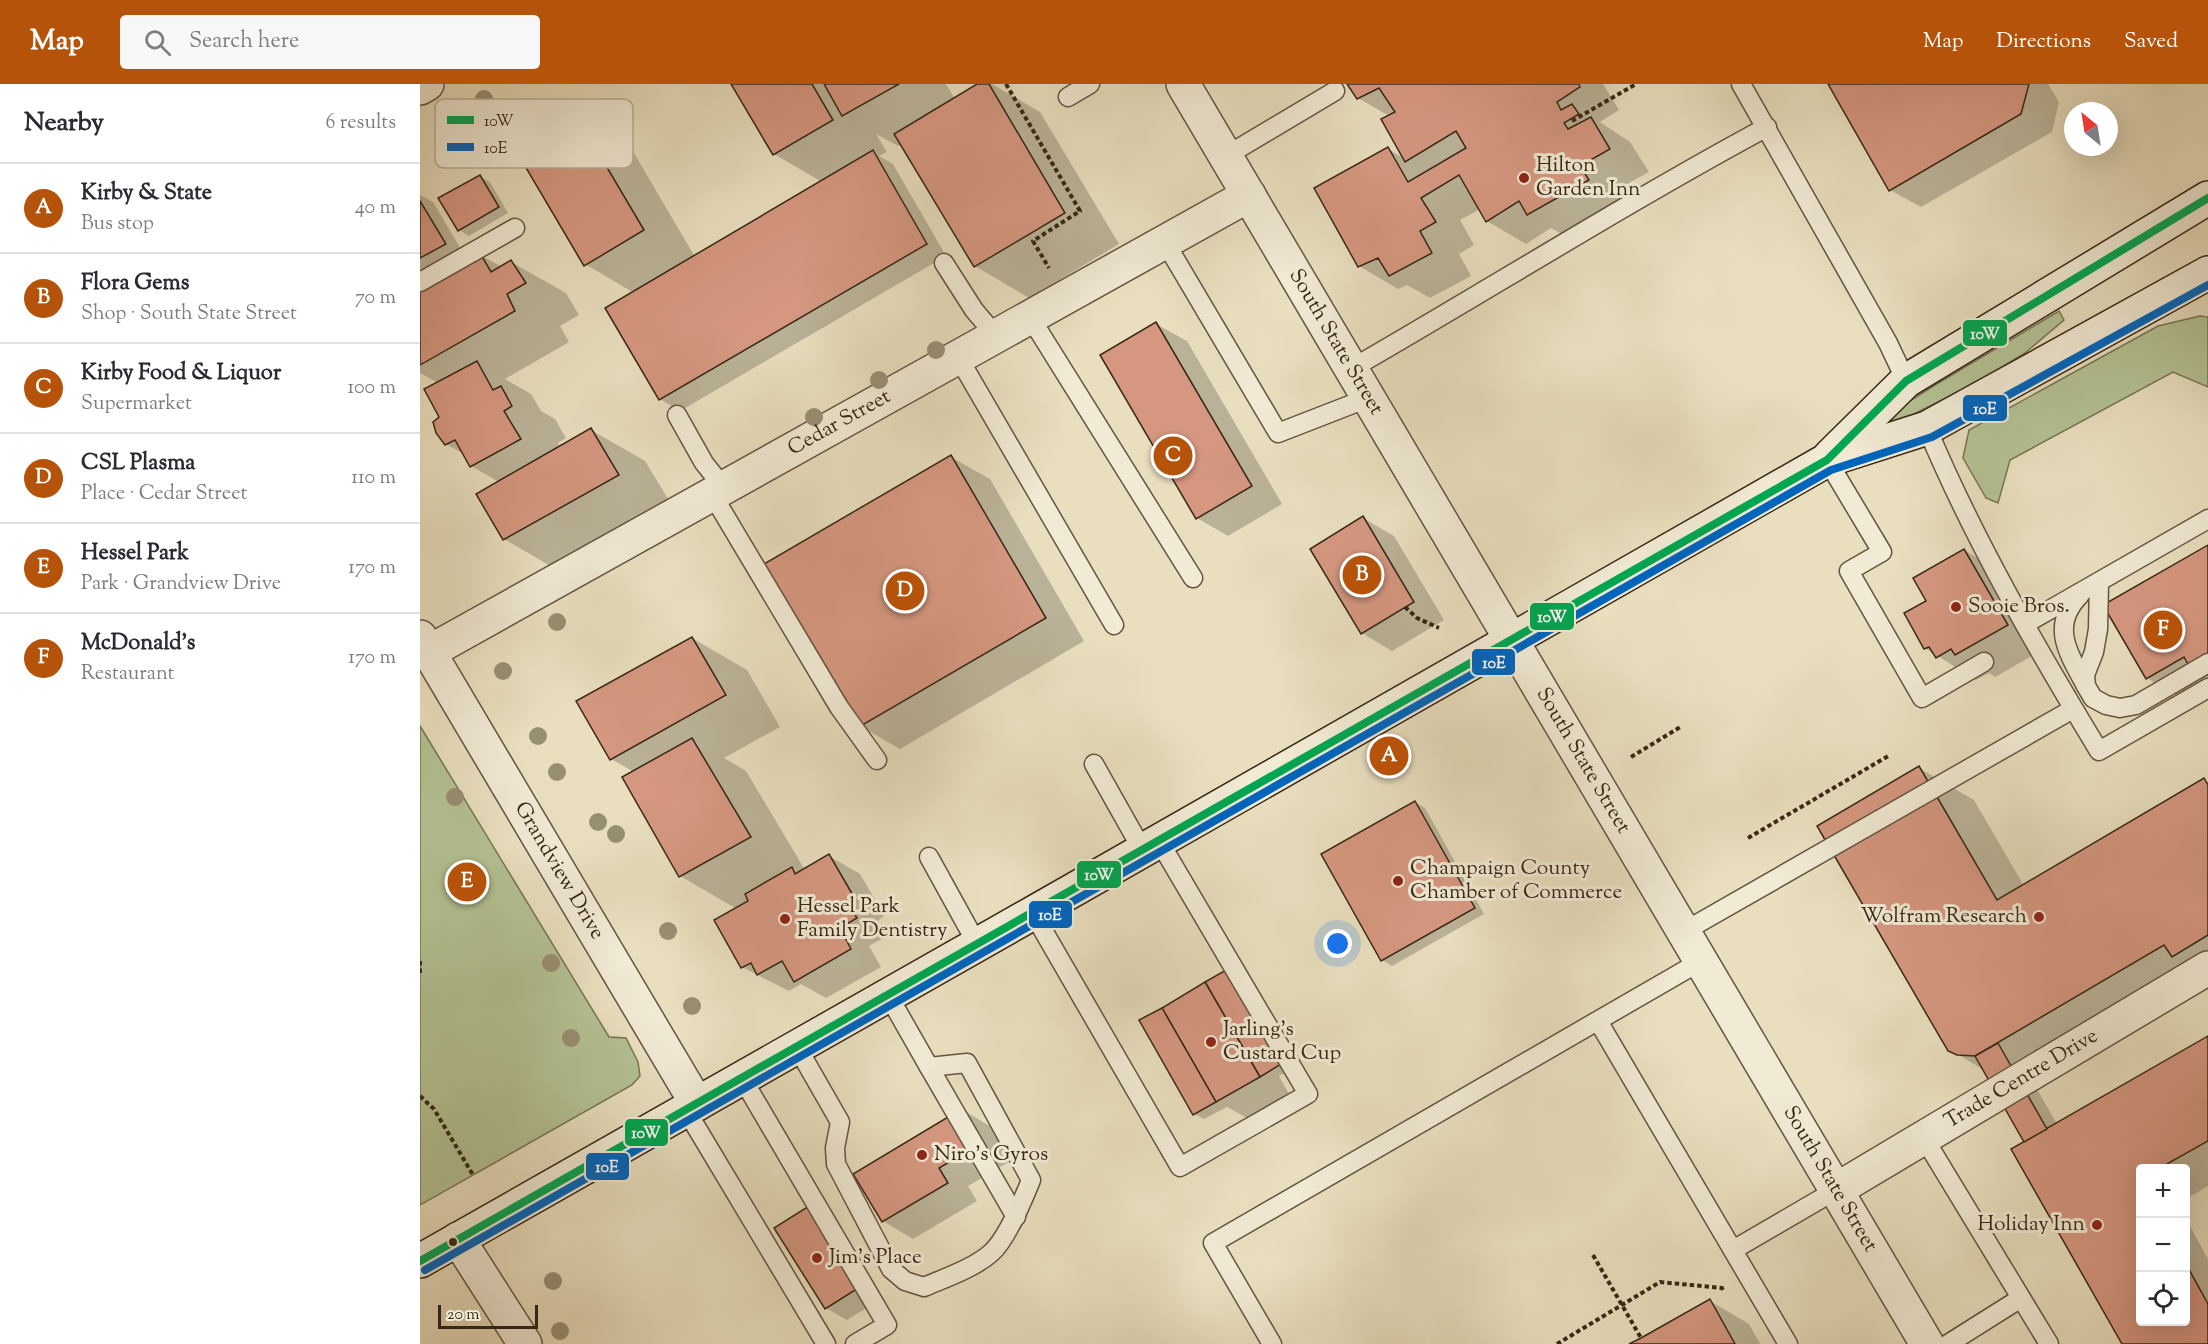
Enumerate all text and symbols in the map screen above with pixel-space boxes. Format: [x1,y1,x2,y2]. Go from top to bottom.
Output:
search box [120,15,540,69]
text: Map [30,22,84,62]
icon: search [141,26,174,59]
text: Search here [189,26,299,58]
text: Map [1923,27,1963,57]
text: Directions [1996,27,2091,57]
text: Saved [2124,27,2178,57]
legend [435,99,633,168]
north arrow [2064,102,2118,156]
text: Nearby [24,105,104,142]
text: 6 results [326,109,396,138]
text: 10W [484,111,514,134]
text: 10E [484,138,508,161]
place label: Hilton Garden Inn [1536,151,1640,205]
marker: Hilton Garden Inn [1517,171,1531,185]
text: Kirby & State [81,178,212,210]
text: A [35,194,52,223]
text: 40 m [355,194,396,223]
text: Bus stop [81,210,154,239]
street label: South State Street [1281,264,1390,421]
text: Flora Gems [81,268,189,300]
text: B [37,284,50,313]
text: 70 m [355,284,396,313]
text: Shop · South State Street [81,300,297,329]
line badge: 10W [1962,319,2008,347]
text: 10W [1970,324,2000,347]
text: Kirby Food & Liquor [81,358,281,390]
text: C [35,374,52,403]
text: 100 m [347,374,396,403]
street label: Cedar Street [782,382,897,464]
text: Supermarket [81,390,192,419]
line badge: 10E [1962,394,2008,422]
text: 10E [1973,399,1997,422]
pin: C [1154,434,1192,478]
text: CSL Plasma [81,448,196,480]
text: D [36,464,51,493]
text: 110 m [351,464,396,493]
text: Place · Cedar Street [81,480,247,509]
text: Hessel Park [81,538,189,570]
pin: B [1342,552,1382,598]
text: E [37,554,50,583]
text: 170 m [348,554,396,583]
pin: D [886,568,924,614]
text: Park · Grandview Drive [81,570,281,599]
place label: Sooie Bros. [1968,592,2070,622]
marker: Sooie Bros. [1949,600,1963,614]
line badge: 10W [1529,602,1575,631]
text: 10W [1537,607,1567,630]
pin: F [2144,608,2182,652]
text: McDonald's [81,628,195,660]
text: F [38,644,49,673]
text: 170 m [348,644,396,673]
line badge: 10E [1471,648,1516,676]
text: 10E [1482,653,1506,676]
text: Restaurant [81,660,174,689]
street label: South State Street [1528,682,1638,840]
pin: A [1370,734,1408,778]
street label: Grandview Drive [506,796,611,946]
place label: Champaign County Chamber of Commerce [1410,854,1622,908]
pin: E [448,860,486,904]
line badge: 10W [1076,860,1122,889]
text: 10W [1084,865,1114,888]
marker: Champaign County Chamber of Commerce [1391,874,1405,888]
place label: Hessel Park Family Dentistry [797,892,948,946]
line badge: 10E [1028,900,1073,929]
place label: Wolfram Research [1861,902,2027,932]
text: 10E [1038,905,1062,928]
marker: Wolfram Research [2032,910,2046,924]
marker: Hessel Park Family Dentistry [778,912,792,926]
your location [1323,929,1352,958]
place label: Jarling's Custard Cup [1222,1015,1341,1069]
street label: Trade Centre Drive [1939,1022,2104,1137]
marker: Jarling's Custard Cup [1204,1035,1218,1049]
street label: South State Street [1775,1101,1885,1258]
line badge: 10W [624,1118,669,1147]
text: 10W [631,1123,661,1146]
place label: Niro’s Gyros [934,1140,1048,1170]
marker: Niro’s Gyros [915,1148,929,1162]
line badge: 10E [585,1152,630,1181]
text: 10E [595,1157,619,1180]
map controls [2136,1164,2190,1326]
button: + [2136,1164,2190,1218]
place label: Holiday Inn [1977,1210,2085,1240]
marker: Holiday Inn [2090,1218,2104,1232]
button: − [2136,1218,2190,1272]
unlabelled marker [447,1236,459,1248]
place label: Jim's Place [828,1243,922,1273]
marker: Jim's Place [810,1251,824,1265]
button: locate [2136,1272,2190,1326]
scale bar [438,1302,538,1330]
text: 20 m [447,1304,480,1327]

